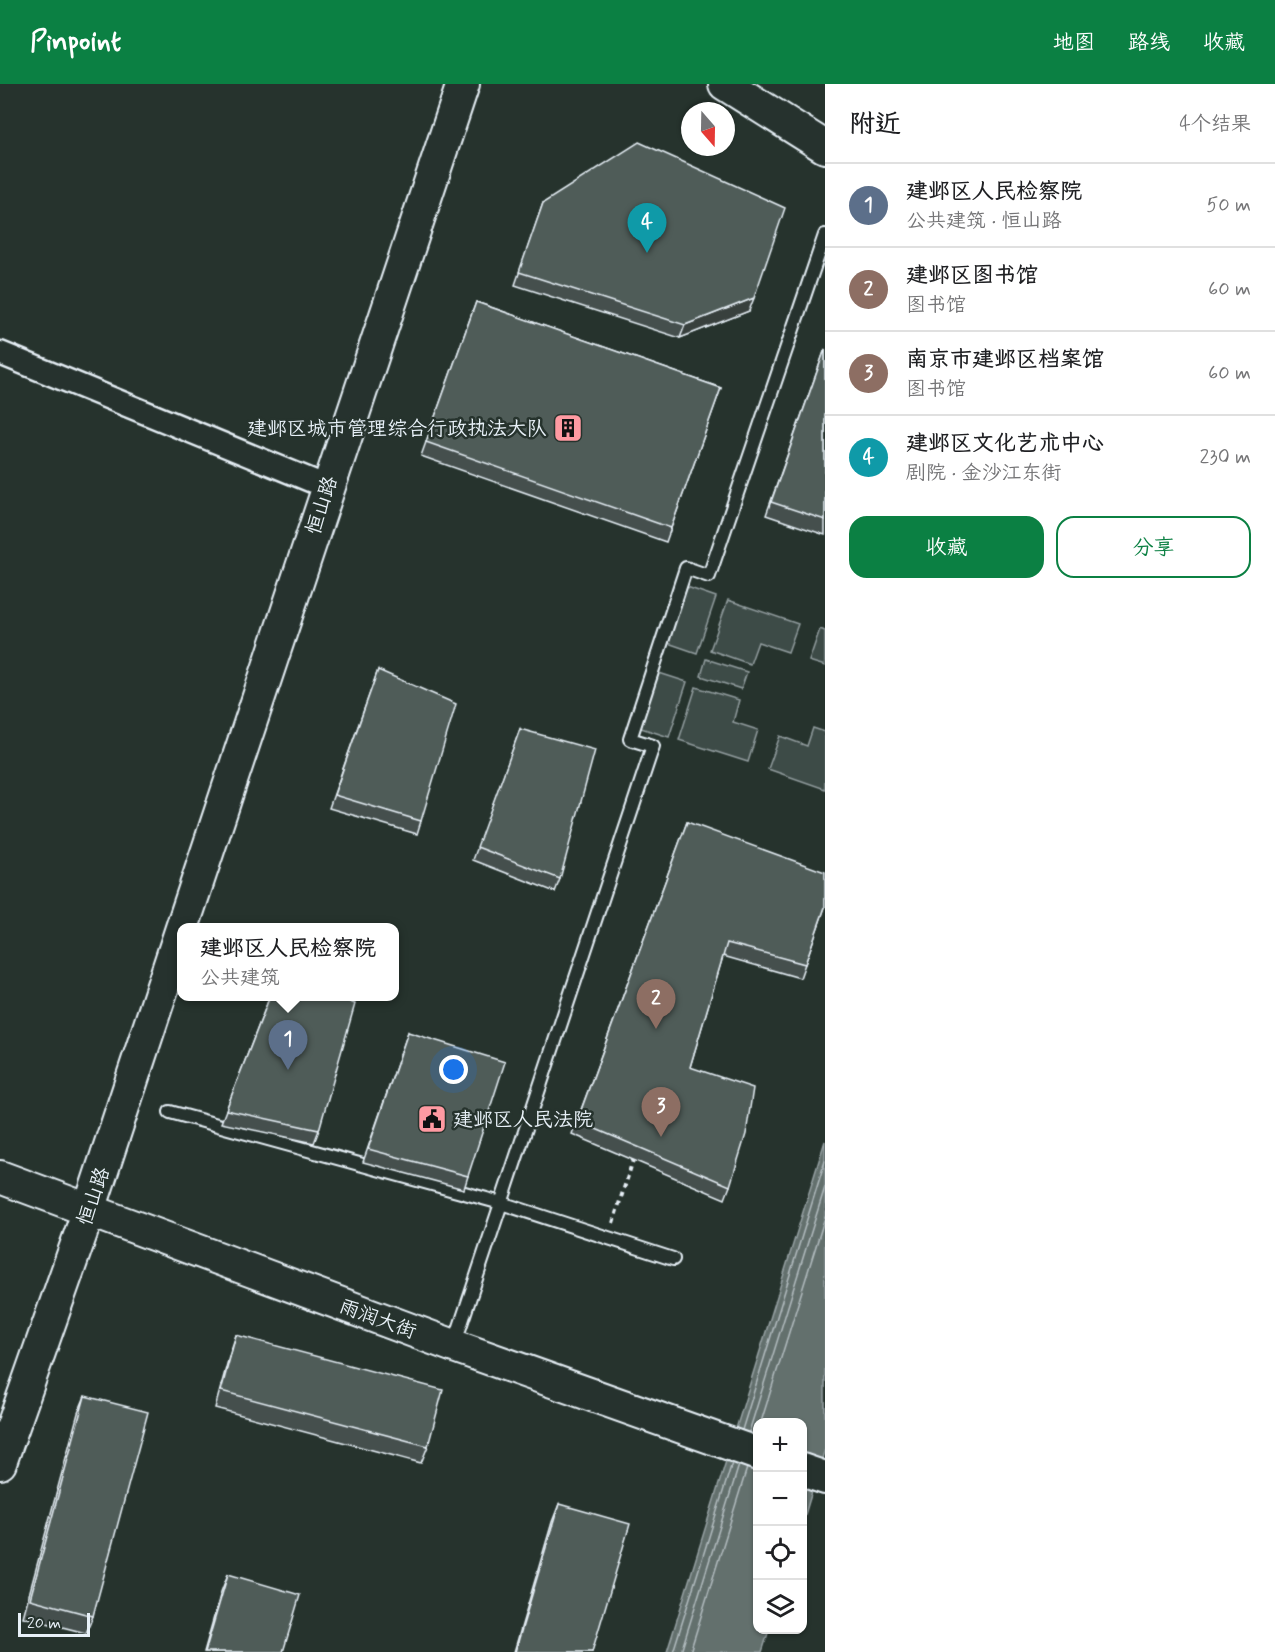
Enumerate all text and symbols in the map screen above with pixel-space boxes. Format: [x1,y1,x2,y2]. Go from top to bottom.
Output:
text: Pinpoint [30,24,121,61]
text: 地图 [1053,29,1095,57]
text: 路线 [1128,29,1170,57]
text: 收藏 [1203,29,1245,57]
north arrow [681,102,735,156]
text: 附近 [849,108,901,142]
text: 4个结果 [1179,111,1251,138]
text: 建邺区人民检察院 [906,178,1082,206]
text: 1 [864,192,873,219]
text: 50 m [1206,192,1251,219]
pin: 4 [628,204,666,253]
text: 公共建筑 · 恒山路 [906,208,1061,235]
text: 建邺区图书馆 [906,262,1038,290]
text: 2 [864,276,873,303]
text: 60 m [1208,276,1251,303]
text: 图书馆 [906,292,966,319]
text: 南京市建邺区档案馆 [906,346,1104,374]
text: 3 [864,360,873,387]
text: 60 m [1208,360,1251,387]
text: 图书馆 [906,376,966,403]
building icon: 建邺区城市管理综合行政执法大队 [552,412,584,444]
place label: 建邺区城市管理综合行政执法大队 [247,416,547,443]
text: 建邺区文化艺术中心 [906,430,1104,458]
text: 4 [863,444,874,471]
text: 230 m [1199,444,1251,471]
text: 剧院 · 金沙江东街 [906,460,1061,487]
street label: 恒山路 [300,472,345,538]
button: 收藏 [849,516,1044,578]
button: 分享 [1056,516,1251,578]
popup [177,923,399,1001]
text: 建邺区人民检察院 [200,935,376,963]
text: 公共建筑 [200,965,280,992]
pin: 2 [636,980,676,1029]
pin: 1 [268,1020,308,1070]
your location [439,1055,468,1084]
pin: 3 [642,1088,680,1137]
public building icon: 建邺区人民法院 [416,1103,448,1135]
place label: 建邺区人民法院 [453,1107,593,1134]
street label: 恒山路 [72,1163,117,1229]
street label: 雨润大街 [335,1293,420,1346]
map controls [753,1418,807,1634]
button: + [753,1418,807,1472]
button: − [753,1472,807,1526]
button: locate [753,1526,807,1580]
button: layers [753,1580,807,1634]
scale bar [18,1610,90,1638]
text: 20 m [27,1613,61,1634]

